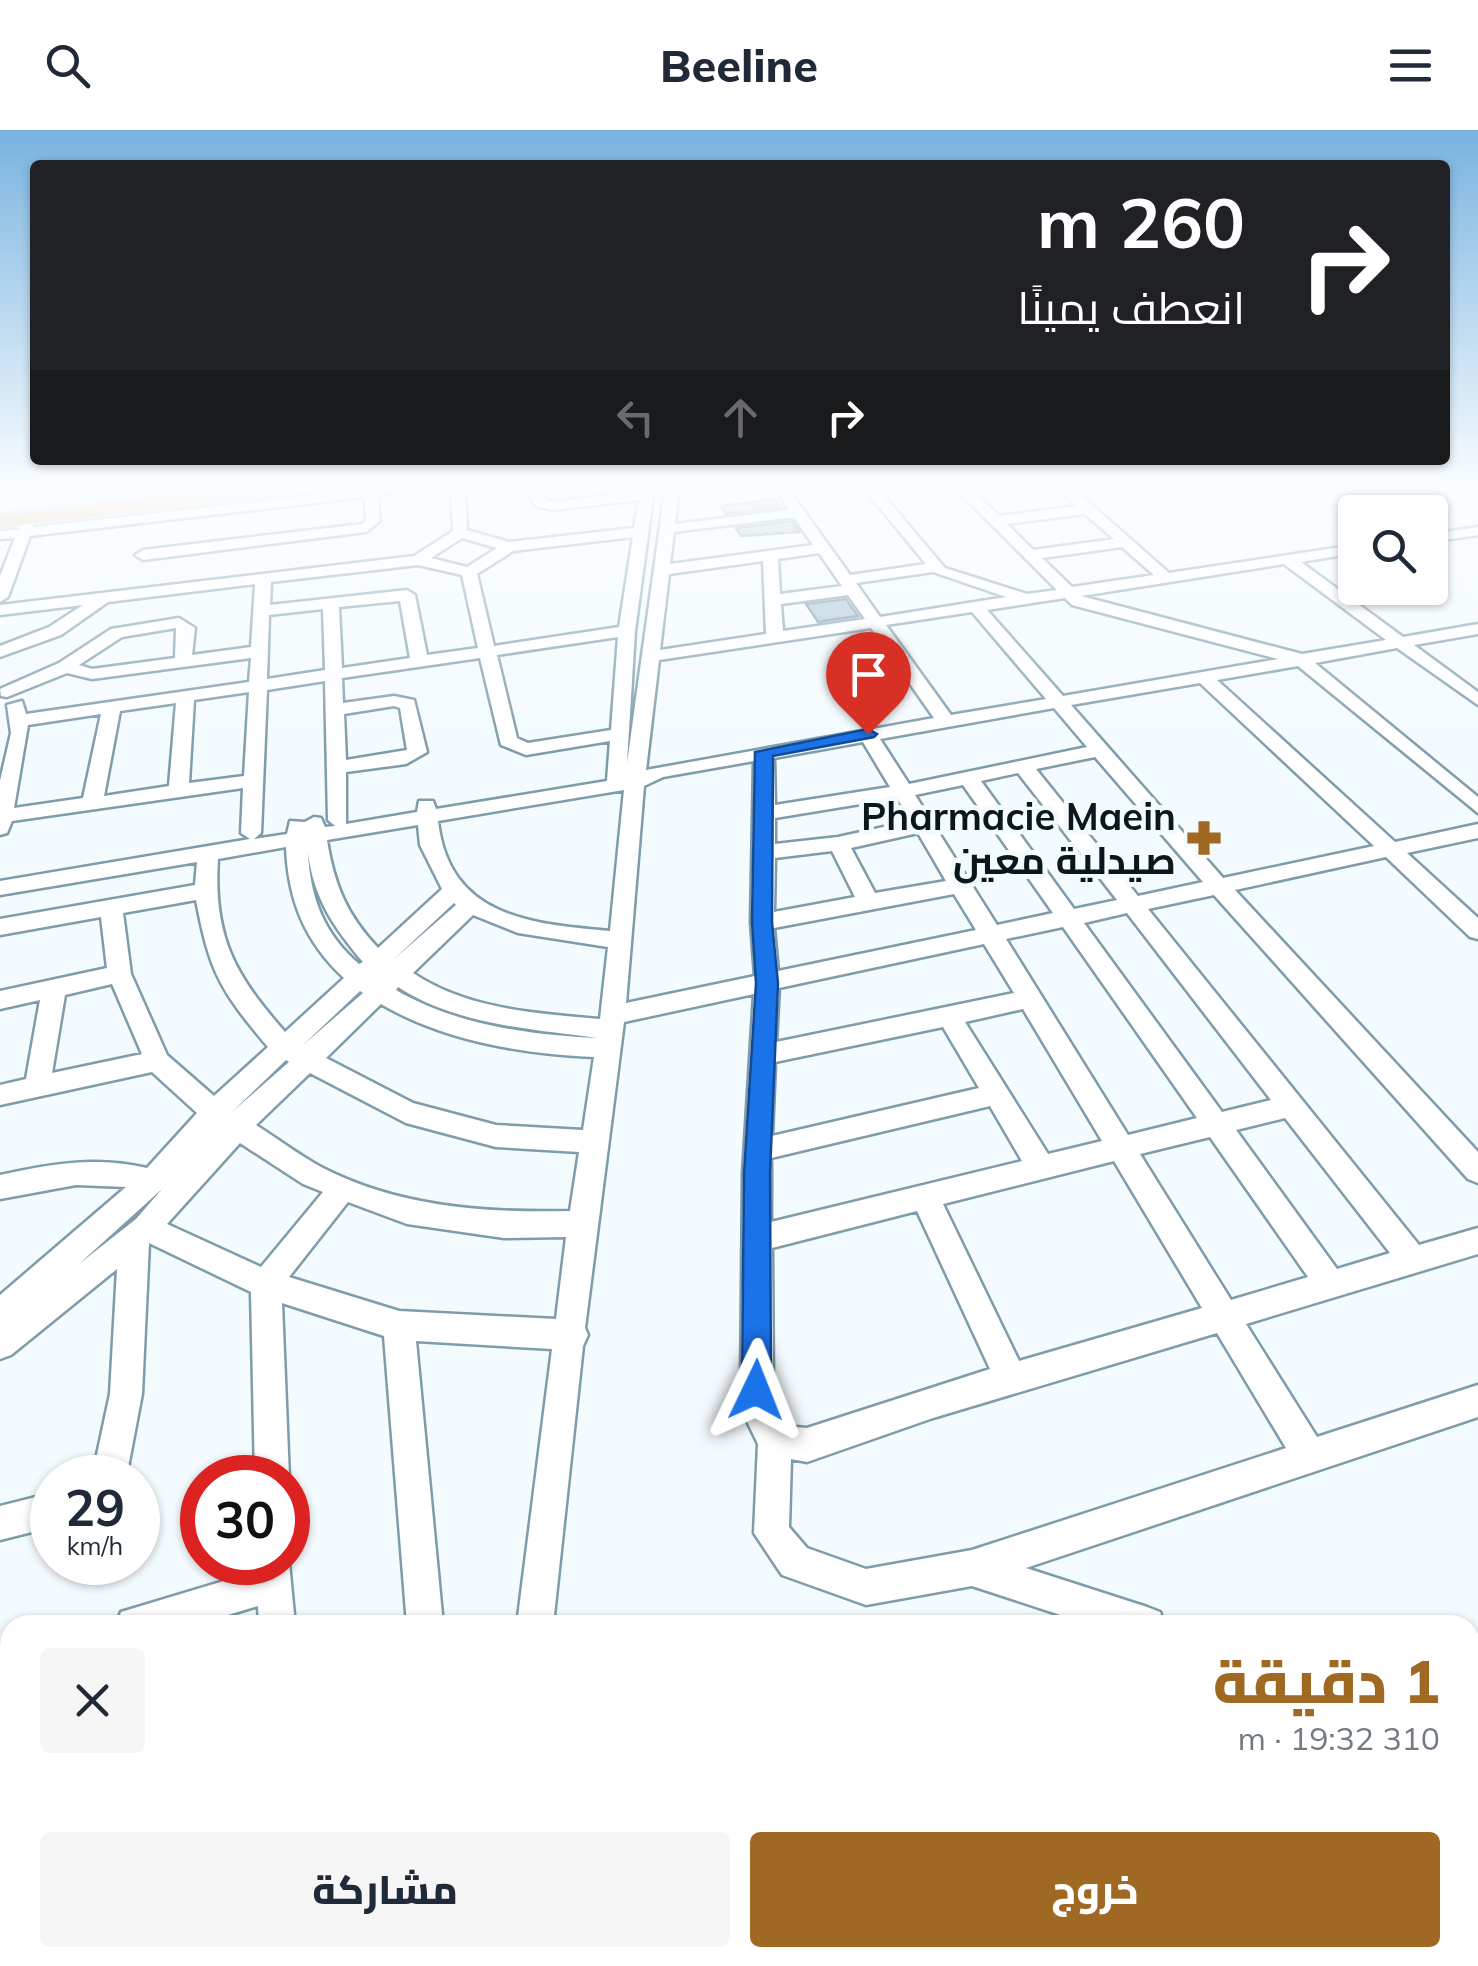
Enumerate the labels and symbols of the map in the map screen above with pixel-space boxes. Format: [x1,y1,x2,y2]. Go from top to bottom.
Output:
pin [826,632,911,735]
place label: Pharmacie Maein صيدلية معين [861,792,1176,884]
pharmacy icon: Pharmacie Maein صيدلية معين [1185,819,1223,857]
position arrow [704,1338,808,1442]
speed limit sign: 30 [180,1455,310,1585]

